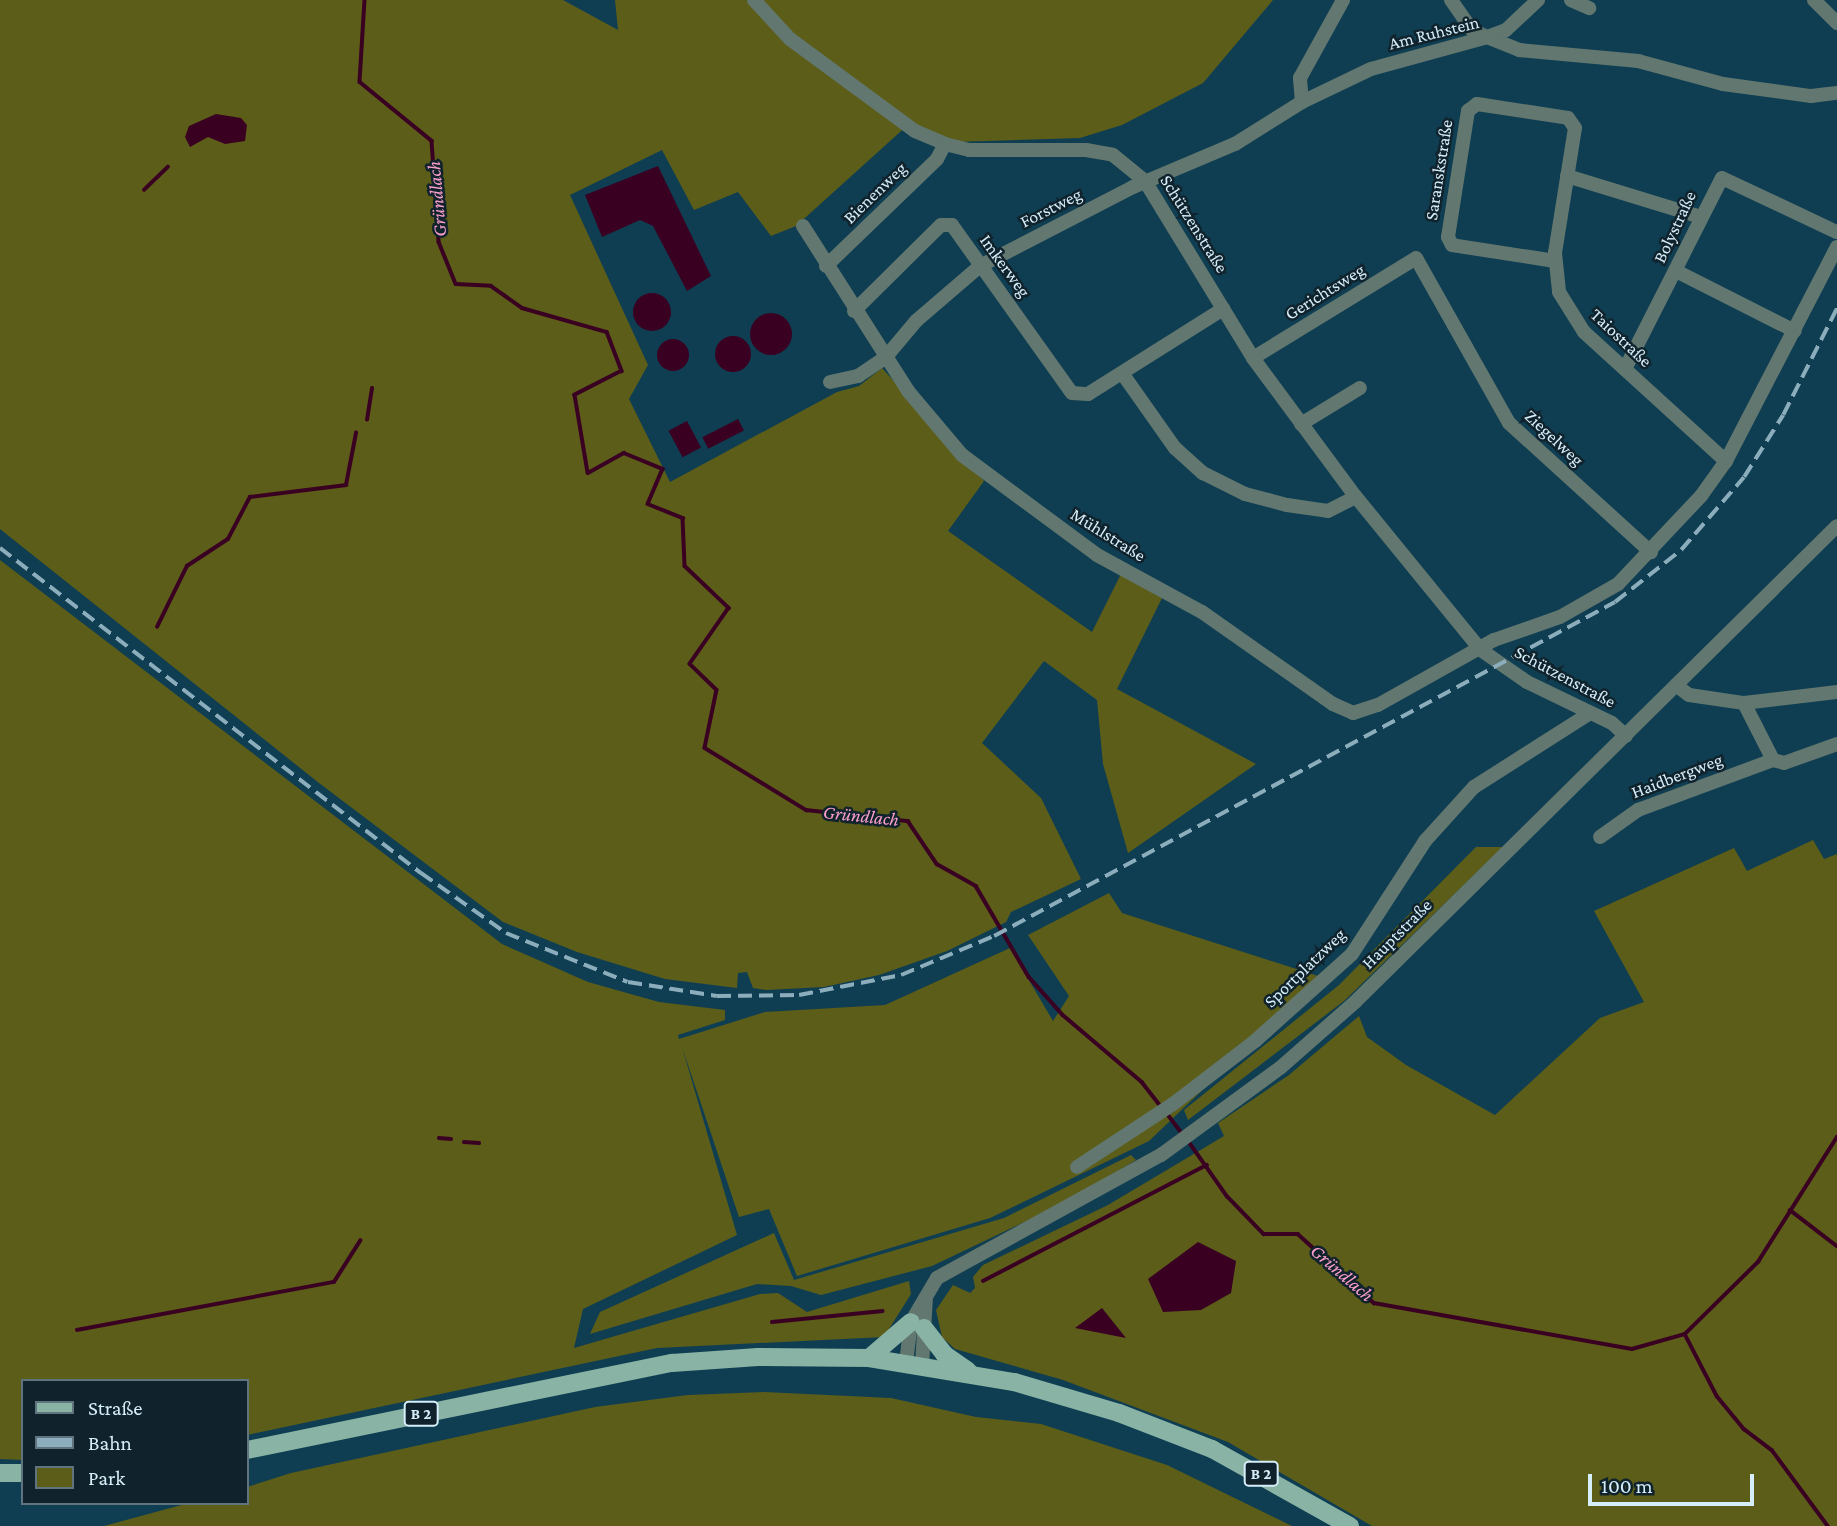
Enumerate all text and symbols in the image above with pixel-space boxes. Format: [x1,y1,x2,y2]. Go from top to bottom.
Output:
street label: Am Ruhstein [1387,11,1481,55]
street label: Saranskstraße [1420,118,1458,222]
street label: Bienenweg [839,158,911,228]
water label: Gründlach [422,160,452,238]
street label: Schützenstraße [1155,171,1233,277]
street label: Forstweg [1017,183,1085,233]
street label: Bolystraße [1649,188,1701,266]
street label: Imkerweg [975,230,1035,302]
street label: Gerichtsweg [1281,259,1369,325]
street label: Taiostraße [1586,304,1656,372]
street label: Ziegelweg [1520,405,1588,471]
street label: Mühlstraße [1067,504,1149,566]
street label: Schützenstraße [1511,641,1619,713]
street label: Haidbergweg [1628,749,1726,803]
water label: Gründlach [822,801,900,831]
street label: Hauptstraße [1357,894,1437,974]
street label: Sportplatzweg [1260,924,1350,1012]
water label: Gründlach [1306,1239,1378,1307]
legend [21,1379,248,1505]
text: Straße [88,1396,142,1420]
road number: B 2 [404,1402,438,1426]
text: Bahn [88,1431,132,1455]
scale bar [1592,1460,1758,1504]
road number: B 2 [1244,1462,1278,1486]
text: Park [88,1466,125,1490]
text: 100 m [1601,1474,1653,1498]

